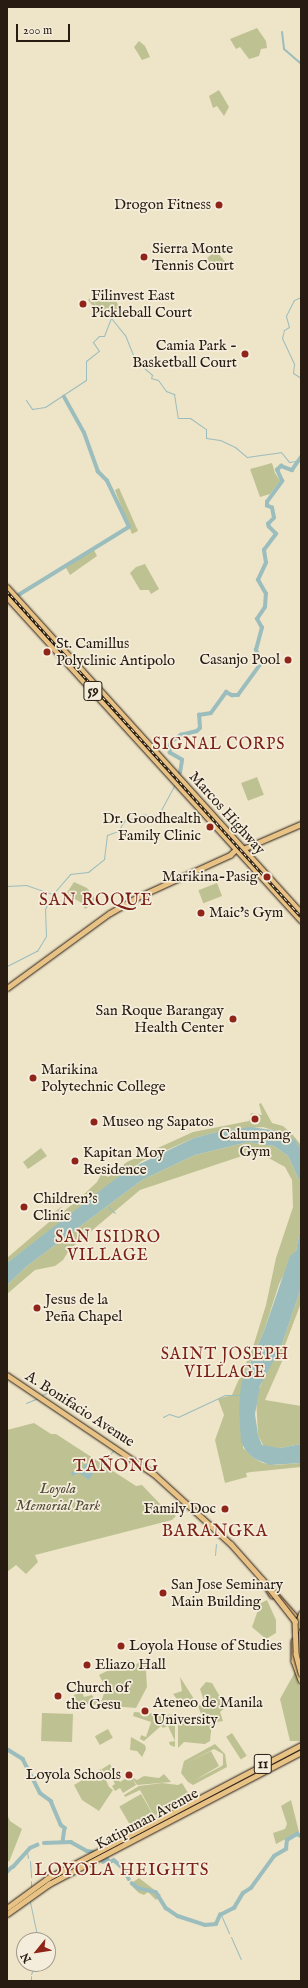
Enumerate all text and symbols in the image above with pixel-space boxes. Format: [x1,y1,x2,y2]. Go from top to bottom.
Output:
scale bar [18,16,72,42]
text: 200 m [23,23,52,38]
place label: Drogon Fitness [114,196,211,214]
marker: Drogon Fitness [214,200,224,210]
place label: Sierra Monte Tennis Court [152,239,234,274]
marker: Sierra Monte Tennis Court [139,252,149,262]
place label: Filinvest East Pickleball Court [91,286,192,321]
marker: Filinvest East Pickleball Court [78,299,88,309]
place label: Camia Park - Basketball Court [132,336,237,371]
marker: Camia Park - Basketball Court [240,349,250,359]
place label: St. Camillus Polyclinic Antipolo [56,634,175,669]
marker: St. Camillus Polyclinic Antipolo [41,646,53,658]
place label: Casanjo Pool [200,651,280,669]
marker: Casanjo Pool [283,655,293,665]
road number: 59 [83,679,103,703]
district label: SIGNAL CORPS [153,735,285,755]
street label: Marcos Highway [185,768,269,858]
place label: Dr. Goodhealth Family Clinic [102,809,201,844]
marker: Dr. Goodhealth Family Clinic [204,821,216,833]
place label: Marikina-Pasig [162,868,258,886]
marker: Marikina-Pasig [261,871,273,883]
district label: SAN ROQUE [39,891,153,911]
place label: Maic's Gym [209,904,283,922]
marker: Maic's Gym [196,908,206,918]
place label: San Roque Barangay Health Center [96,1001,224,1036]
marker: San Roque Barangay Health Center [227,1013,239,1025]
place label: Marikina Polytechnic College [41,1060,166,1095]
marker: Marikina Polytechnic College [28,1073,38,1083]
place label: Museo ng Sapatos [102,1113,214,1131]
marker: Calumpang Gym [250,1114,260,1124]
marker: Museo ng Sapatos [89,1117,99,1127]
place label: Calumpang Gym [219,1125,291,1160]
place label: Kapitan Moy Residence [83,1143,165,1178]
marker: Kapitan Moy Residence [70,1156,80,1166]
place label: Children's Clinic [33,1189,97,1224]
marker: Children's Clinic [18,1201,30,1213]
district label: SAN ISIDRO VILLAGE [55,1228,161,1266]
place label: Jesus de la Peña Chapel [45,1290,122,1325]
marker: Jesus de la Peña Chapel [32,1303,42,1313]
district label: SAINT JOSEPH VILLAGE [161,1345,289,1383]
street label: A. Bonifacio Avenue [22,1367,138,1451]
district label: TAÑONG [73,1457,159,1477]
park label: Loyola Memorial Park [16,1479,100,1514]
place label: Family Doc [143,1500,216,1518]
marker: Family Doc [219,1503,231,1515]
district label: BARANGKA [162,1522,268,1542]
place label: San Jose Seminary Main Building [171,1575,283,1610]
marker: San Jose Seminary Main Building [158,1588,168,1598]
place label: Loyola House of Studies [129,1637,282,1655]
marker: Loyola House of Studies [116,1641,126,1651]
place label: Eliazo Hall [95,1656,166,1674]
marker: Eliazo Hall [82,1660,92,1670]
place label: Church of the Gesu [66,1678,129,1713]
marker: Church of the Gesu [53,1691,63,1701]
place label: Ateneo de Manila University [153,1693,263,1728]
marker: Ateneo de Manila University [140,1706,150,1716]
road number: 11 [253,1752,273,1776]
place label: Loyola Schools [26,1766,121,1784]
marker: Loyola Schools [124,1770,134,1780]
street label: Katipunan Avenue [93,1784,201,1854]
district label: LOYOLA HEIGHTS [35,1861,209,1881]
north arrow [16,1932,56,1972]
text: N [18,1950,35,1965]

